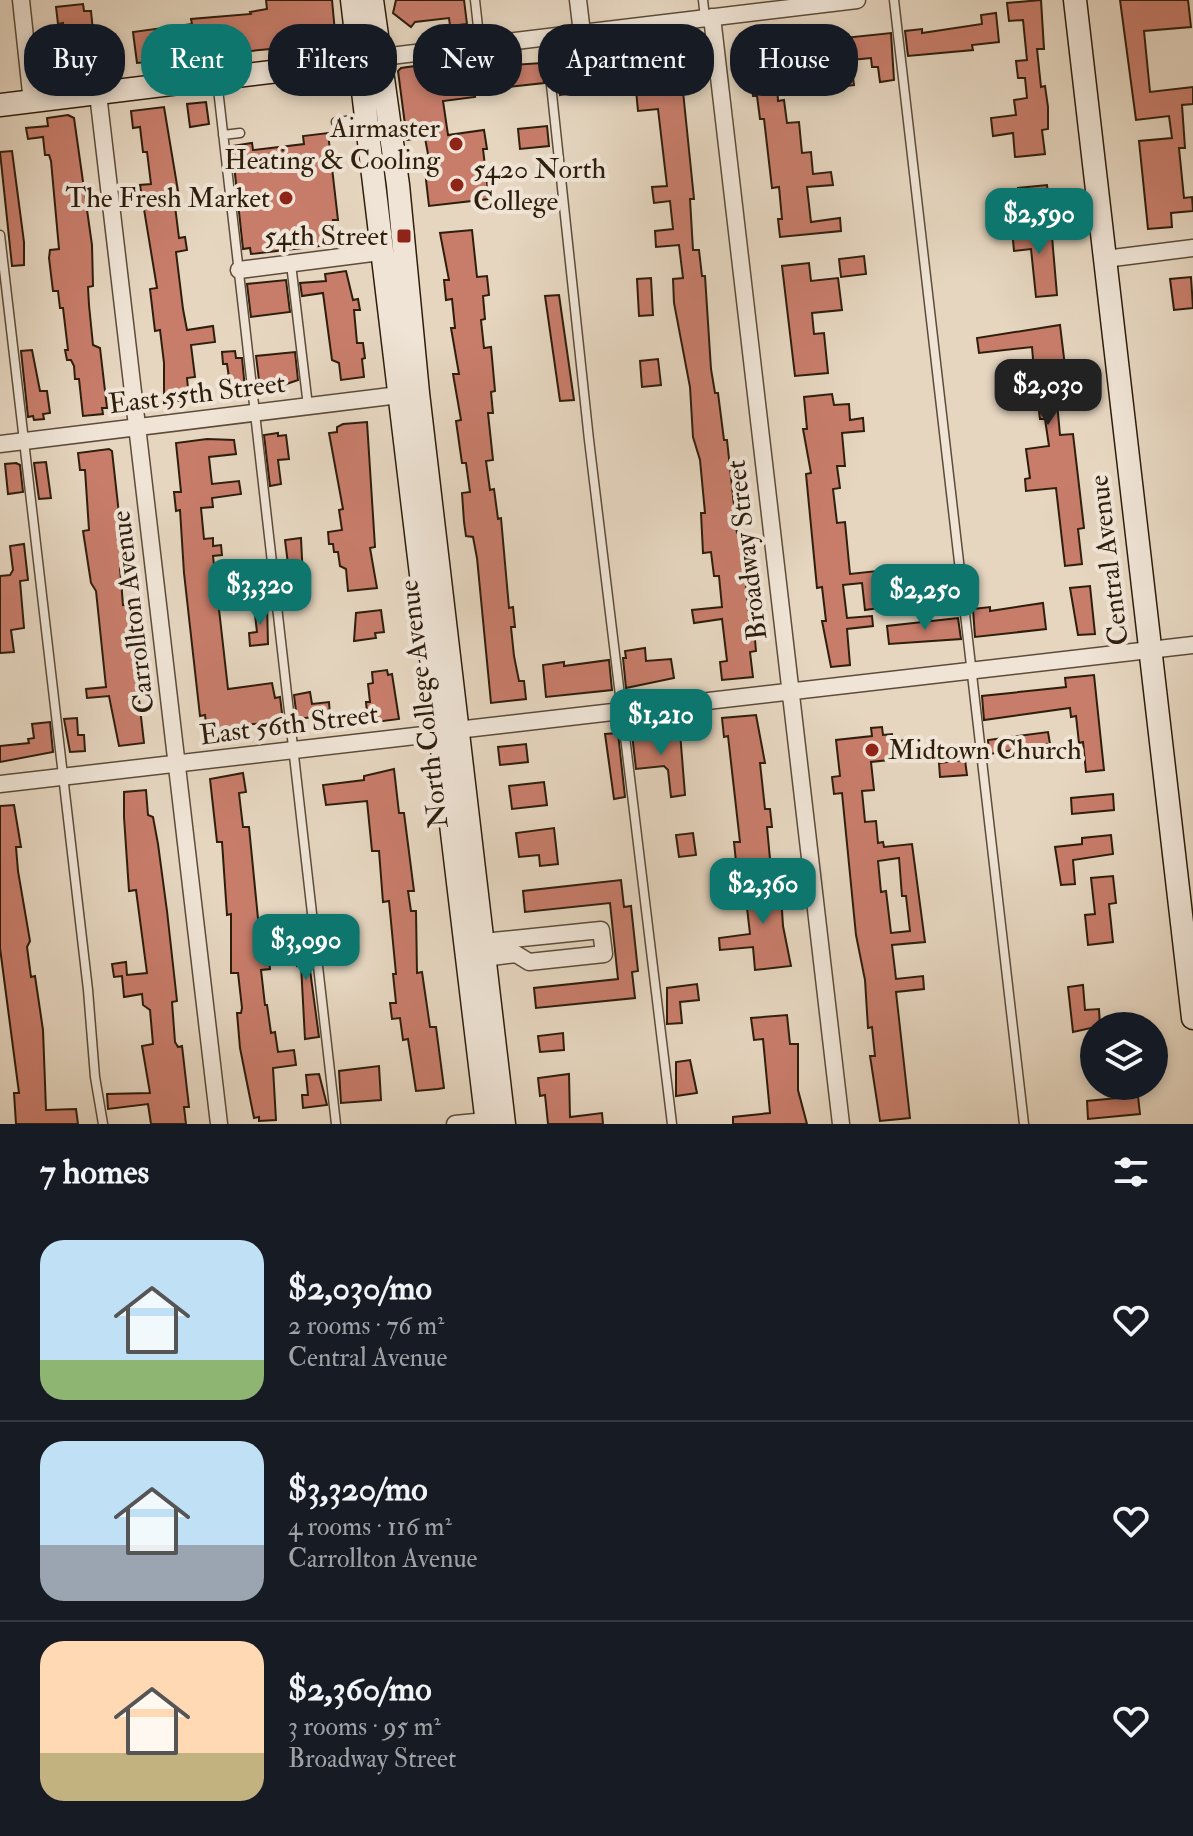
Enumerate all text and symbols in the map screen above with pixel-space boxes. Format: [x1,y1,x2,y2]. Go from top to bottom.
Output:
chip: Buy [24,24,125,96]
chip: Rent [141,24,252,96]
chip: Filters [268,24,397,96]
chip: New [413,24,522,96]
chip: Apartment [538,24,714,96]
chip: House [730,24,858,96]
place label: Airmaster Heating & Cooling [224,111,441,178]
marker: Airmaster Heating & Cooling [447,135,465,153]
place label: 5420 North College [473,152,607,219]
marker: 5420 North College [448,176,466,194]
place label: The Fresh Market [65,181,270,216]
pin: $2,590 [974,188,1104,256]
marker: The Fresh Market [277,189,295,207]
text: $2,590 [1003,198,1075,230]
place label: 54th Street [264,219,388,254]
marker: 54th Street [395,227,413,245]
pin: $2,030 [983,359,1113,427]
street label: East 55th Street [107,366,287,422]
text: $2,030 [1013,369,1083,401]
street label: Broadway Street [719,458,775,642]
street label: Central Avenue [1081,472,1137,647]
street label: Carrollton Avenue [103,508,163,715]
pin: $3,320 [195,559,325,627]
pin: $2,250 [860,564,990,632]
text: $3,320 [226,569,294,601]
text: $2,250 [889,574,961,606]
street label: North College Avenue [391,577,457,830]
pin: $1,210 [596,689,726,757]
street label: East 56th Street [198,697,380,753]
text: $1,210 [628,699,694,731]
place label: Midtown Church [888,733,1082,768]
marker: Midtown Church [863,741,881,759]
pin: $2,360 [698,858,828,926]
text: $2,360 [728,868,798,900]
pin: $3,090 [241,914,371,982]
text: $3,090 [271,924,341,956]
map controls [1080,1012,1168,1100]
button: layers [1080,1012,1168,1100]
icon: filters [1109,1150,1153,1194]
text: 7 homes [40,1151,149,1194]
text: $2,030/mo [288,1267,432,1310]
icon: home [104,1272,200,1368]
icon: heart [1109,1298,1153,1342]
text: 2 rooms · 76 m² [288,1310,444,1342]
text: Central Avenue [288,1342,447,1374]
text: $3,320/mo [288,1468,428,1511]
icon: home [104,1473,200,1569]
icon: heart [1109,1499,1153,1543]
text: 4 rooms · 116 m² [288,1511,452,1543]
text: Carrollton Avenue [288,1543,477,1575]
text: $2,360/mo [288,1668,432,1711]
icon: home [104,1673,200,1769]
icon: heart [1109,1699,1153,1743]
text: 3 rooms · 95 m² [288,1711,441,1743]
text: Broadway Street [288,1743,456,1775]

